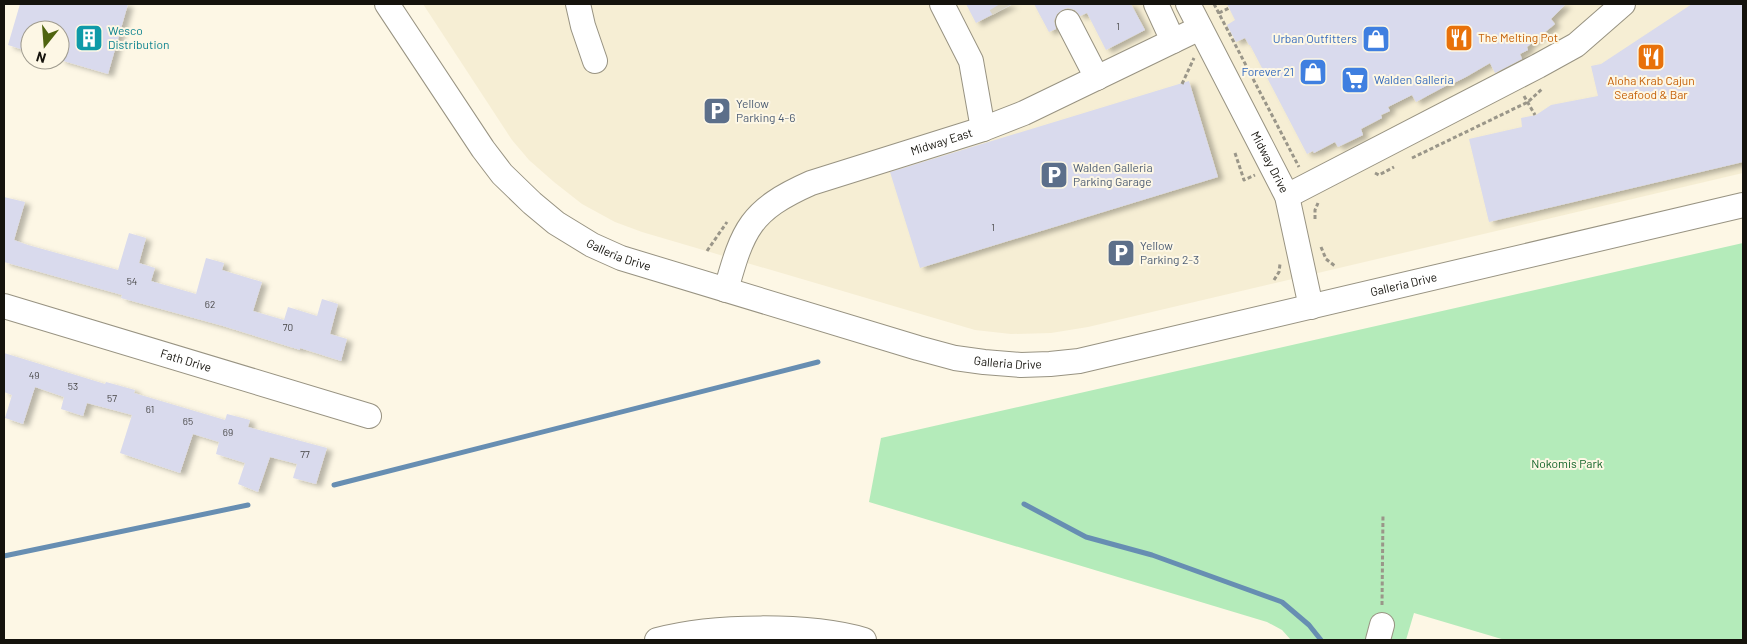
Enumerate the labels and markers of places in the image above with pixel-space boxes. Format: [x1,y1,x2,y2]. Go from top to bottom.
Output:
building icon: Wesco Distribution [74,23,104,53]
place label: Wesco Distribution [108,23,169,51]
restaurant icon: The Melting Pot [1444,23,1474,53]
shop icon: Urban Outfitters [1361,24,1391,54]
place label: The Melting Pot [1478,30,1558,44]
place label: Urban Outfitters [1273,31,1357,45]
restaurant icon: Aloha Krab Cajun Seafood & Bar [1636,42,1666,72]
shop icon: Forever 21 [1298,57,1328,87]
place label: Forever 21 [1241,64,1294,78]
supermarket icon: Walden Galleria [1340,65,1370,95]
place label: Walden Galleria [1374,72,1454,86]
place label: Aloha Krab Cajun Seafood & Bar [1607,73,1695,101]
parking icon: Yellow Parking 4-6 [702,96,732,126]
place label: Yellow Parking 4-6 [736,96,795,124]
parking icon: Walden Galleria Parking Garage [1039,160,1069,190]
place label: Walden Galleria Parking Garage [1073,160,1153,188]
parking icon: Yellow Parking 2-3 [1106,238,1136,268]
place label: Yellow Parking 2-3 [1140,238,1199,266]

